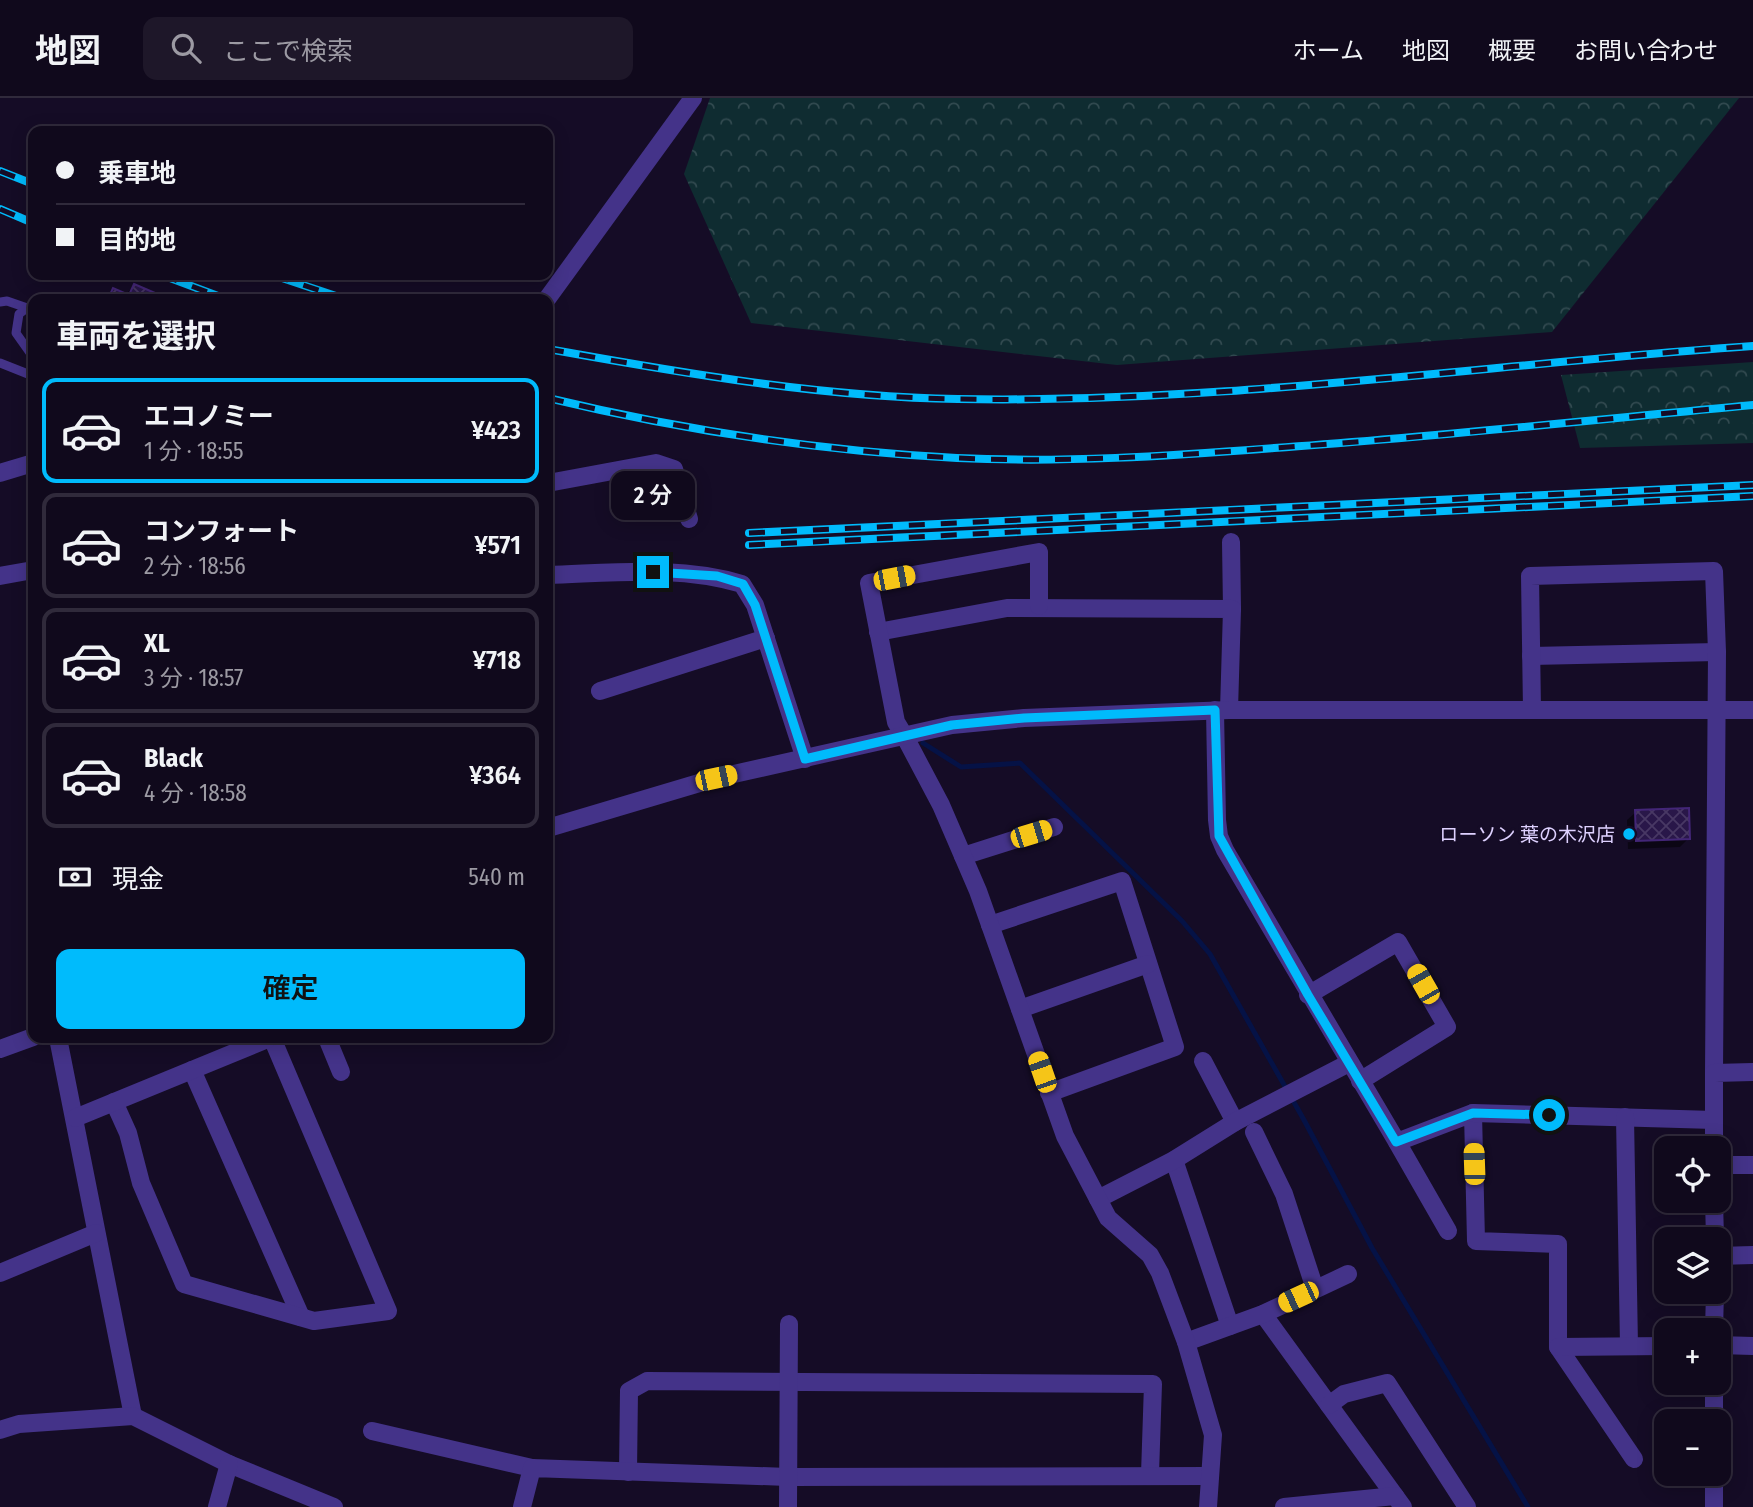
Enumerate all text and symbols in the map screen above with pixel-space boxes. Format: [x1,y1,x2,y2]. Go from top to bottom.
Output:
search box [143,17,633,80]
icon: search [167,29,205,67]
text: 地図 [35,31,101,71]
text: ここで検索 [223,36,353,67]
text: ホーム [1293,37,1364,65]
text: 地図 [1402,37,1450,65]
text: 概要 [1488,37,1536,65]
text: お問い合わせ [1574,37,1718,65]
text: 乗車地 [98,158,176,189]
text: 目的地 [98,225,176,256]
text: 車両を選択 [56,317,216,355]
icon: car [60,399,123,462]
text: エコノミー [144,401,274,432]
text: ¥423 [471,415,521,446]
text: 1 分 · 18:55 [144,437,244,465]
callout: 2 分 [611,470,695,519]
text: 2 分 [634,481,672,509]
icon: car [60,514,123,577]
text: コンフォート [144,516,299,547]
text: ¥571 [475,530,521,561]
text: 2 分 · 18:56 [144,552,246,580]
route end [637,556,669,588]
car [872,564,917,592]
text: XL [144,628,170,659]
icon: car [60,629,123,692]
text: ¥718 [473,645,521,676]
text: 3 分 · 18:57 [144,664,243,692]
text: Black [144,743,203,774]
icon: car [60,744,123,807]
text: ¥364 [469,760,521,791]
car [694,763,739,793]
text: 4 分 · 18:58 [144,779,247,807]
car [1008,818,1055,850]
place label: ローソン 葉の木沢店 [1440,823,1615,846]
marker: ローソン 葉の木沢店 [1621,826,1637,842]
icon: cash [56,858,94,896]
text: 540 m [468,863,525,891]
text: 現金 [112,864,164,895]
button: 確定 [56,949,525,1029]
car [1404,961,1443,1007]
car [1026,1049,1059,1095]
route start [1533,1099,1565,1131]
map controls [1654,1136,1731,1486]
button: locate [1654,1136,1731,1213]
car [1463,1143,1486,1185]
button: layers [1654,1227,1731,1304]
car [1275,1279,1322,1315]
button: + [1654,1318,1731,1395]
button: − [1654,1409,1731,1486]

